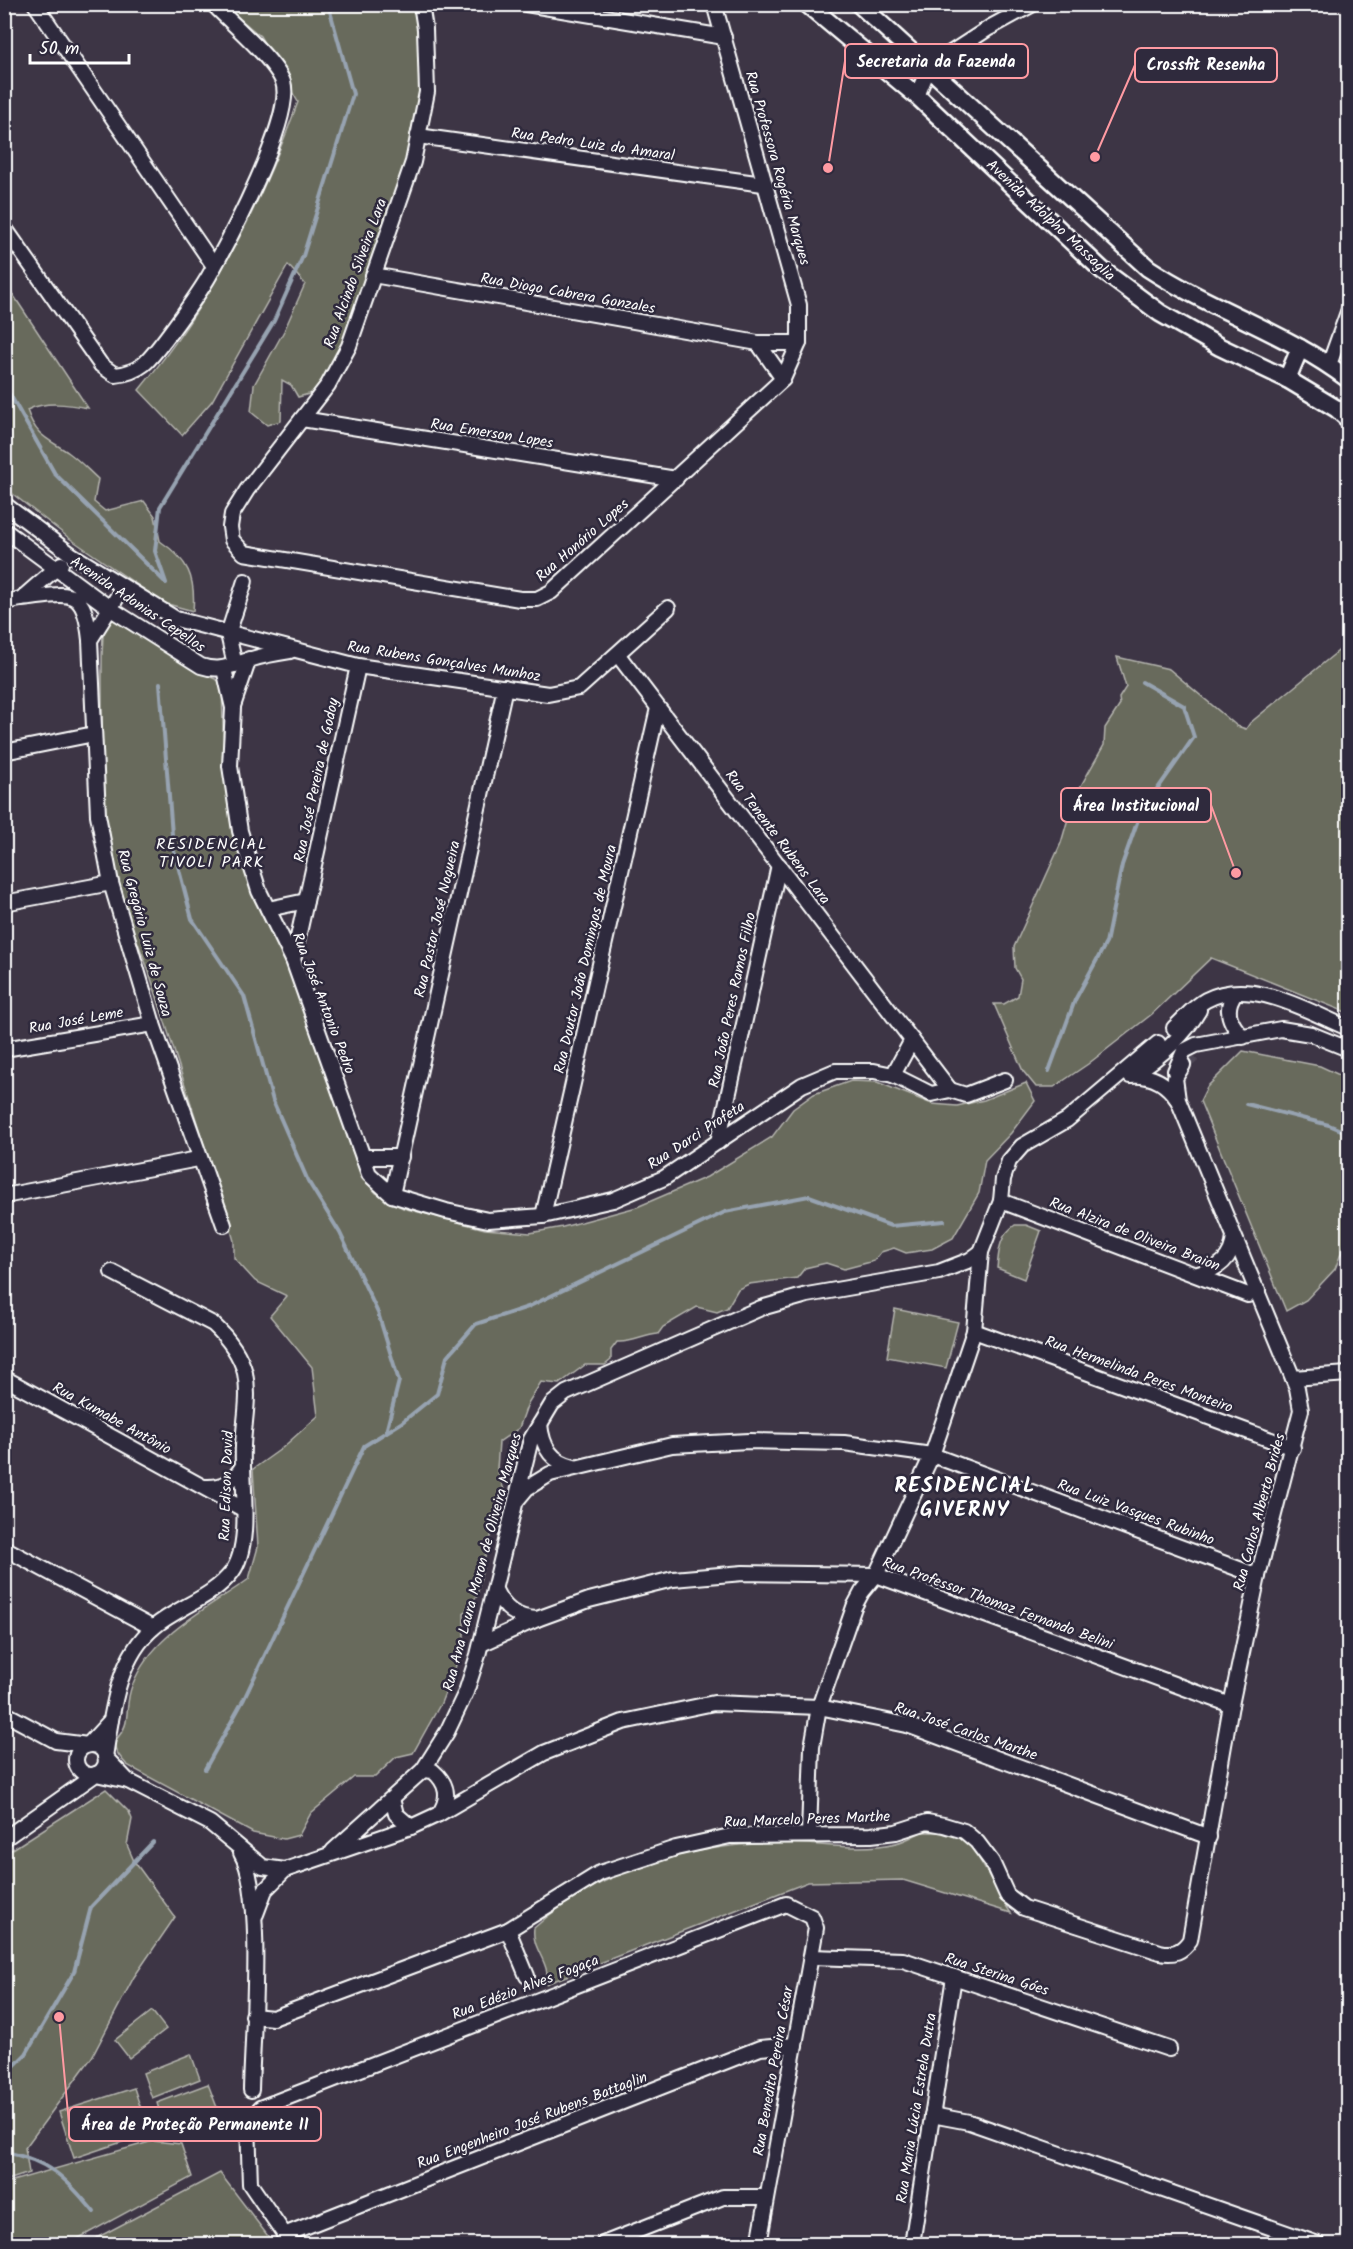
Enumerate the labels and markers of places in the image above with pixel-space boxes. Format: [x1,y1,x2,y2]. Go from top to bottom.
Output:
callout: Secretaria da Fazenda [845,44,1028,78]
callout: Crossfit Resenha [1135,48,1277,82]
callout: Área Institucional [1061,788,1211,822]
callout: Área de Proteção Permanente II [69,2107,321,2141]

